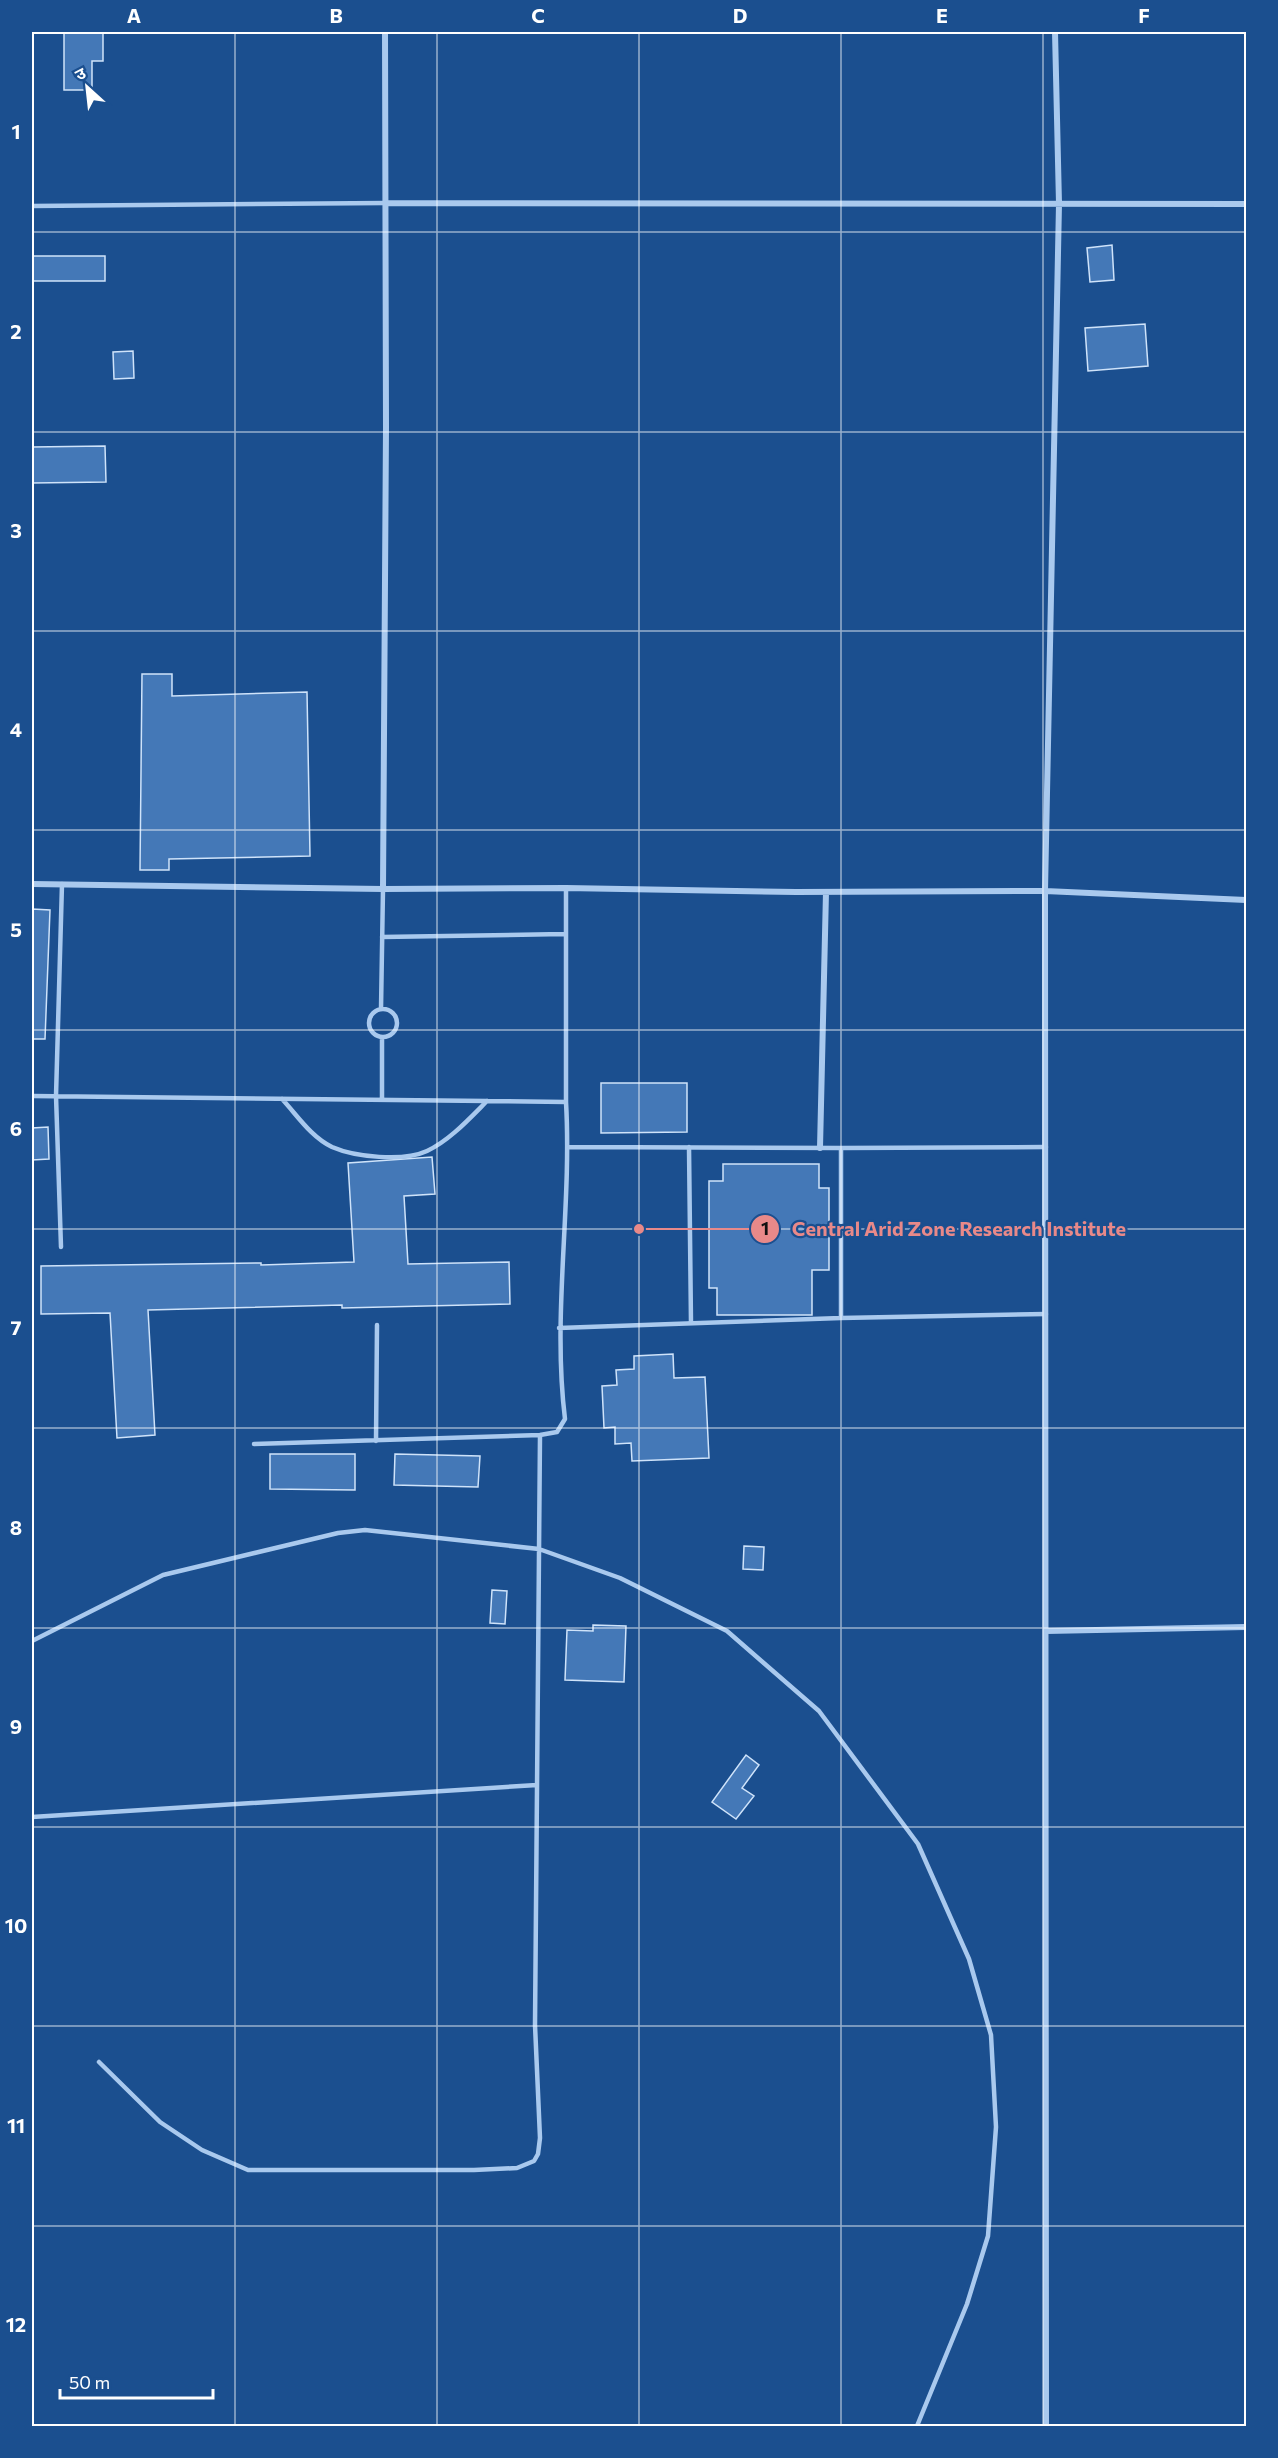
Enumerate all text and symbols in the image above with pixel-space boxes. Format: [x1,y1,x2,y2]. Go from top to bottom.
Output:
text: A [127,3,141,27]
text: B [329,3,343,27]
text: C [531,3,545,27]
text: D [733,3,747,27]
text: E [936,3,948,27]
text: F [1138,3,1150,27]
north arrow [57,57,117,117]
text: उ [71,62,89,84]
text: 1 [11,119,21,143]
text: 2 [10,319,22,343]
text: 3 [10,518,22,542]
text: 4 [10,717,22,741]
text: 5 [10,917,22,941]
text: 6 [10,1116,22,1140]
callout: Central Arid Zone Research Institute [750,1210,1138,1248]
text: Central Arid Zone Research Institute [792,1216,1126,1240]
text: 1 [761,1217,769,1239]
text: 7 [11,1315,22,1339]
text: 8 [10,1515,22,1539]
text: 9 [10,1714,22,1738]
text: 10 [5,1913,27,1937]
text: 11 [7,2113,25,2137]
text: 12 [6,2312,26,2336]
scale bar [60,2362,213,2400]
text: 50 m [69,2371,110,2393]

